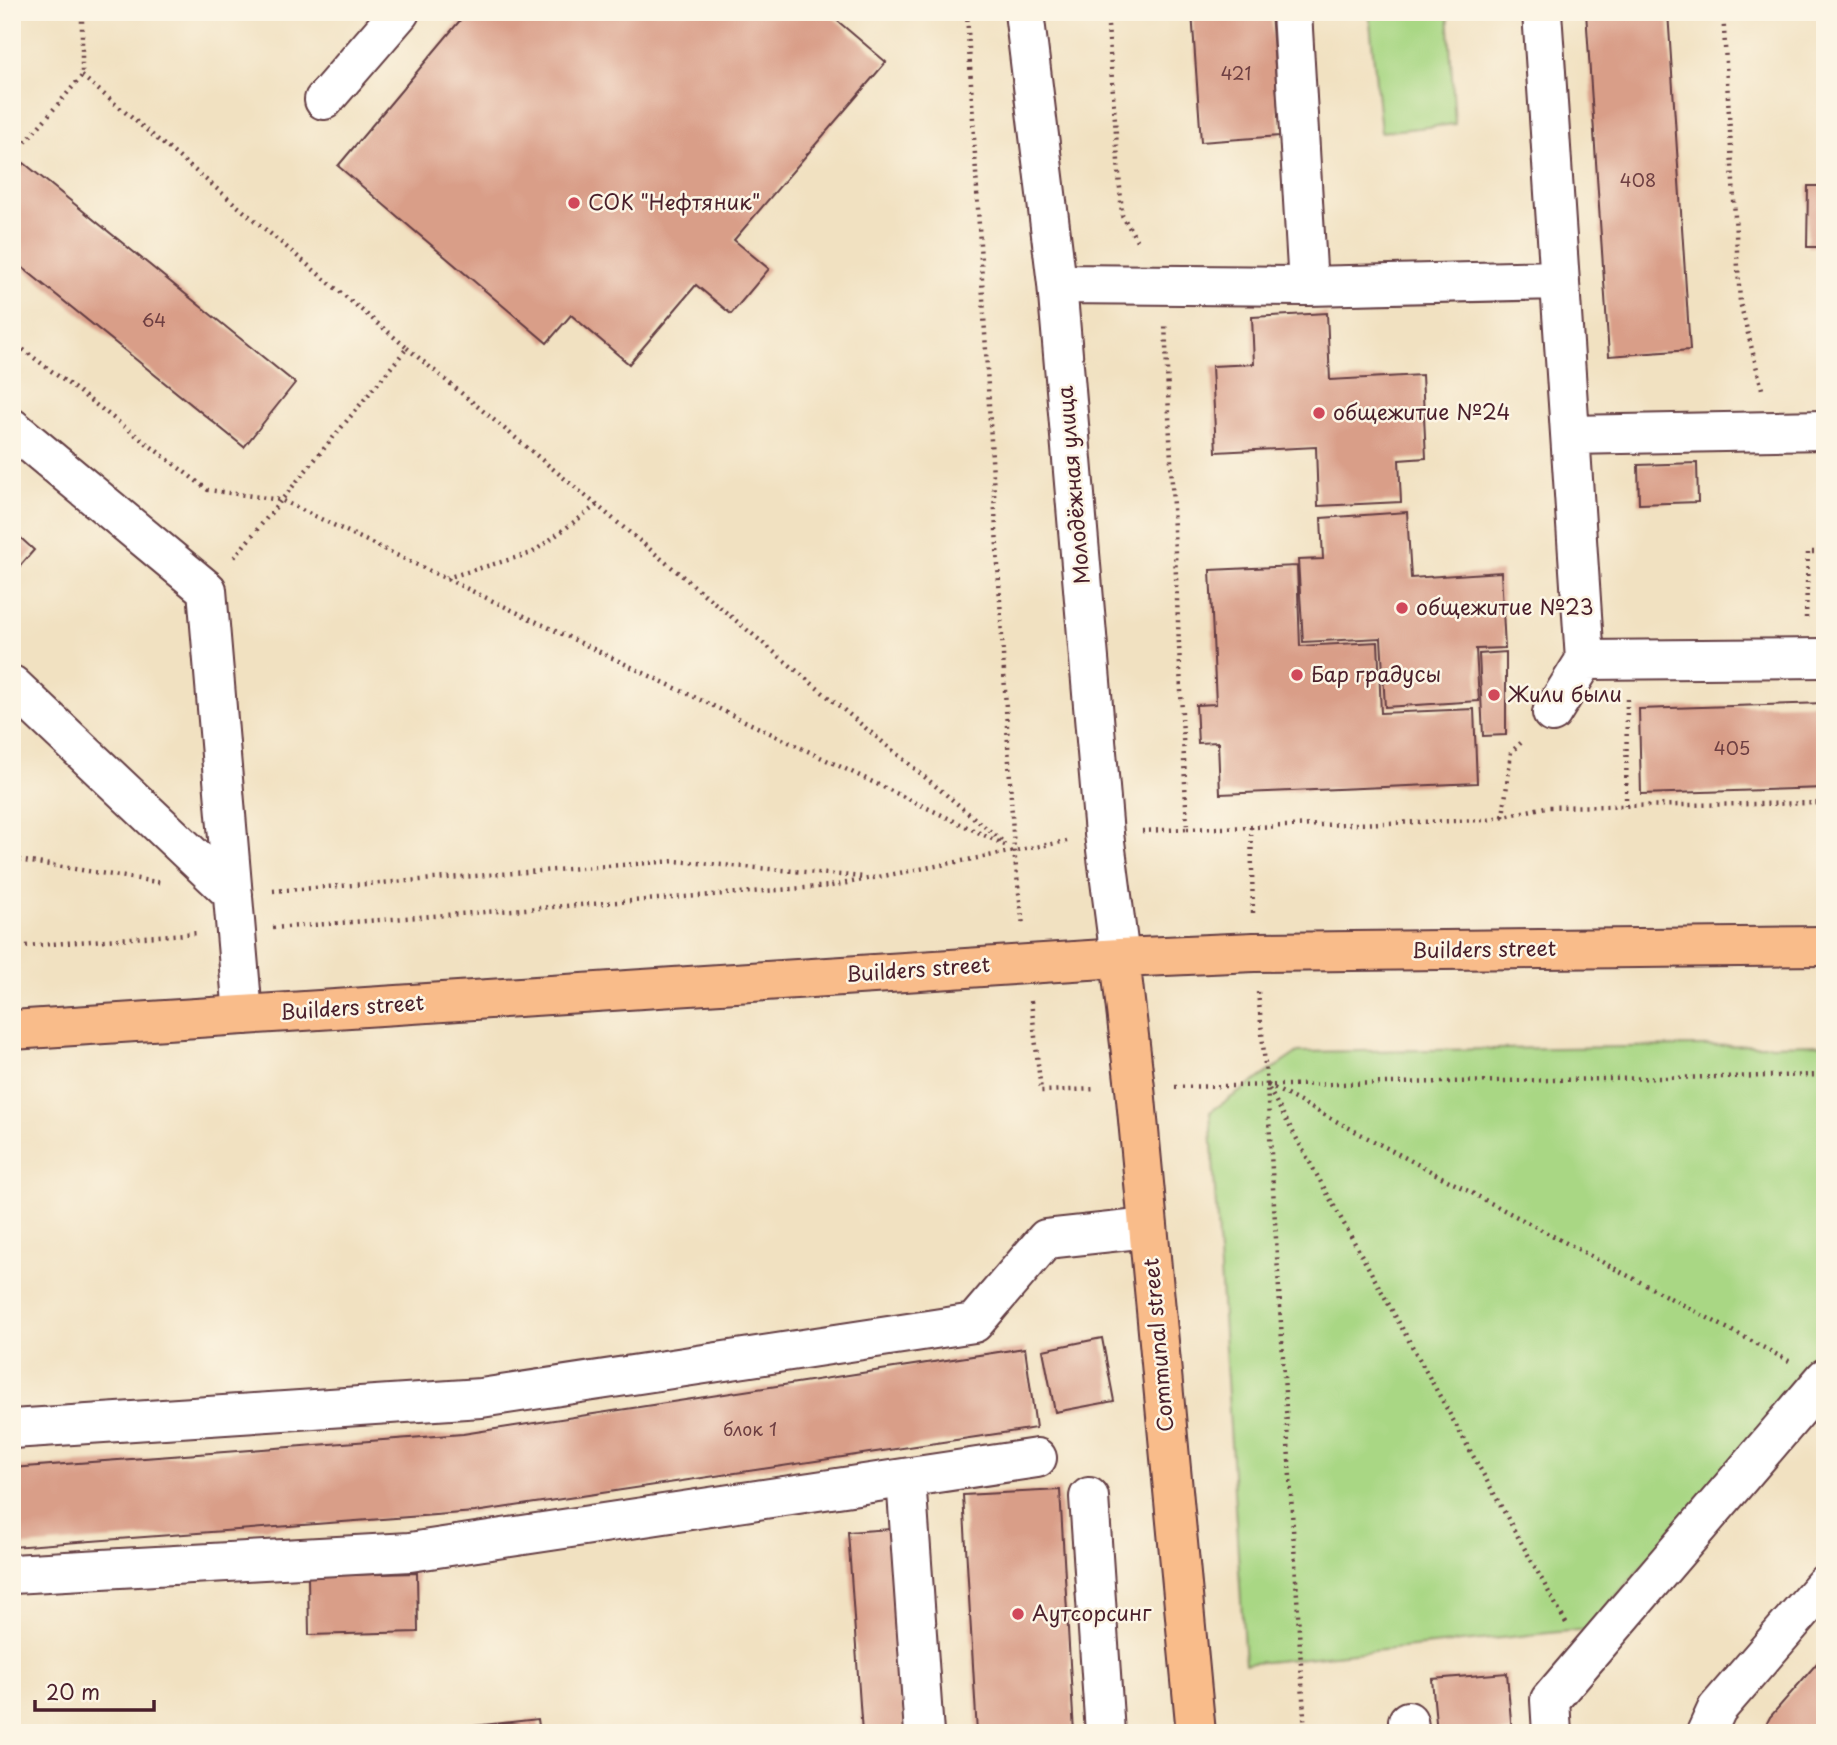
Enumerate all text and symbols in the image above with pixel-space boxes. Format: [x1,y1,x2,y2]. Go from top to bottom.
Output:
house number: 421 [1221,59,1251,86]
house number: 408 [1620,166,1656,193]
place label: СОК "Нефтяник" [588,185,760,217]
marker: СОК "Нефтяник" [566,195,582,211]
house number: 64 [142,306,166,333]
street label: Молодёжная улица [1047,384,1097,586]
place label: общежитие №24 [1333,395,1510,427]
marker: общежитие №24 [1311,405,1327,421]
place label: общежитие №23 [1416,590,1594,622]
marker: общежитие №23 [1394,600,1410,616]
place label: Бар градусы [1311,657,1441,689]
marker: Бар градусы [1289,667,1305,683]
place label: Жили были [1507,677,1622,709]
marker: Жили были [1486,687,1502,703]
house number: 405 [1714,734,1750,761]
street label: Builders street [1411,931,1557,965]
street label: Builders street [845,947,991,989]
street label: Builders street [279,985,425,1027]
street label: Communal street [1133,1257,1181,1433]
house number: блок 1 [723,1415,777,1442]
place label: Аутсорсинг [1032,1596,1152,1628]
marker: Аутсорсинг [1010,1606,1026,1622]
scale bar [35,1668,154,1712]
text: 20 m [46,1675,100,1707]

